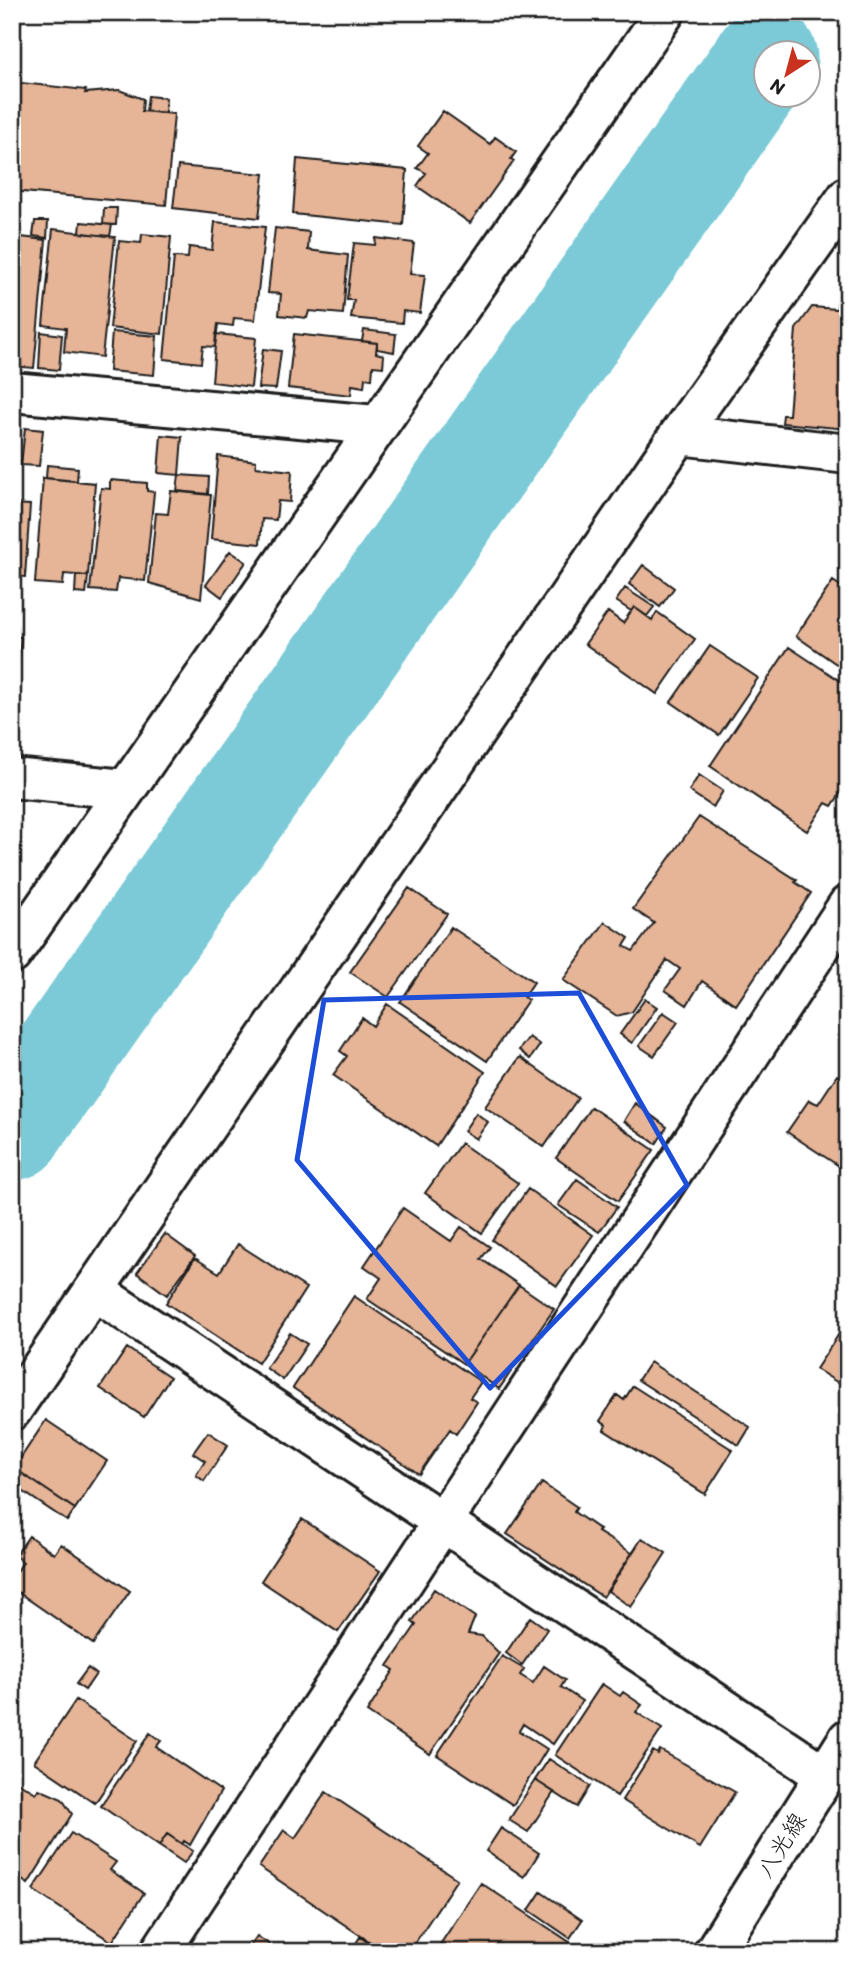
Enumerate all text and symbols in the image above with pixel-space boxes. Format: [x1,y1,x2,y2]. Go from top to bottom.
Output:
north arrow [752,38,822,108]
text: N [765,74,789,100]
street label: 八光線 [750,1807,812,1883]

